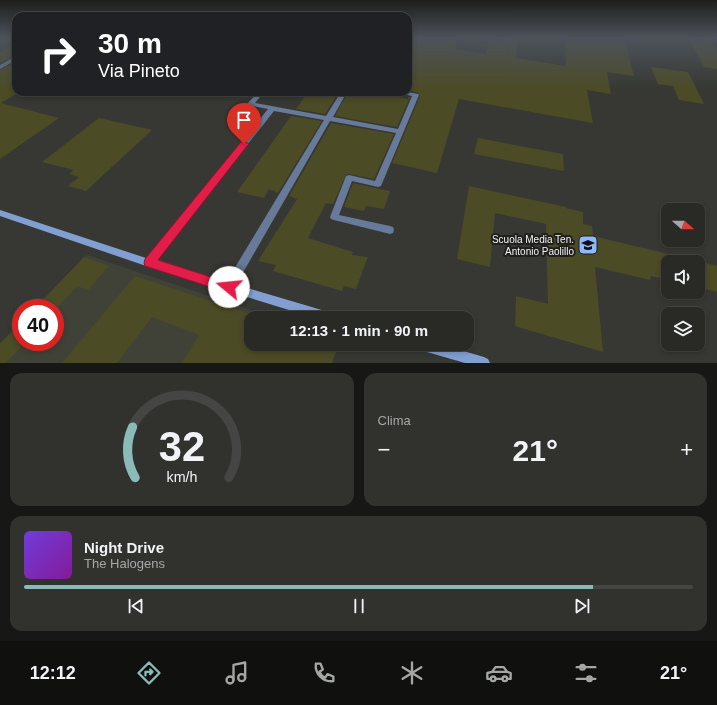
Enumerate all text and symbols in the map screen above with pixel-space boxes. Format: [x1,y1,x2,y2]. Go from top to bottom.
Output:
icon: right [32,28,84,80]
text: 30 m [98,28,162,59]
text: Via Pineto [98,61,180,81]
pin [227,103,261,144]
icon: arrive [233,109,255,131]
north arrow [661,203,705,247]
map controls [661,203,705,351]
place label: Scuola Media Ten. Antonio Paolillo [492,234,574,257]
school or university icon: Scuola Media Ten. Antonio Paolillo [577,234,599,256]
button: sound [661,255,705,299]
position arrow [208,266,250,308]
speed limit sign: 40 [12,299,64,351]
button: layers [661,307,705,351]
text: 12:13 · 1 min · 90 m [290,322,428,339]
text: Clima [378,413,411,428]
text: 32 [159,422,205,469]
text: 21° [513,434,558,467]
text: − [378,437,390,462]
text: + [680,437,693,462]
text: km/h [166,468,197,484]
text: Night Drive [84,539,164,556]
text: The Halogens [84,556,165,571]
icon: previous [125,595,147,617]
icon: pause [348,595,370,617]
icon: next [571,595,593,617]
icon: directions [135,659,163,687]
icon: music [223,659,251,687]
icon: phone [310,659,338,687]
icon: climate [398,659,426,687]
icon: car [485,659,513,687]
icon: filters [572,659,600,687]
text: 12:12 [30,663,76,683]
text: 21° [660,663,687,683]

